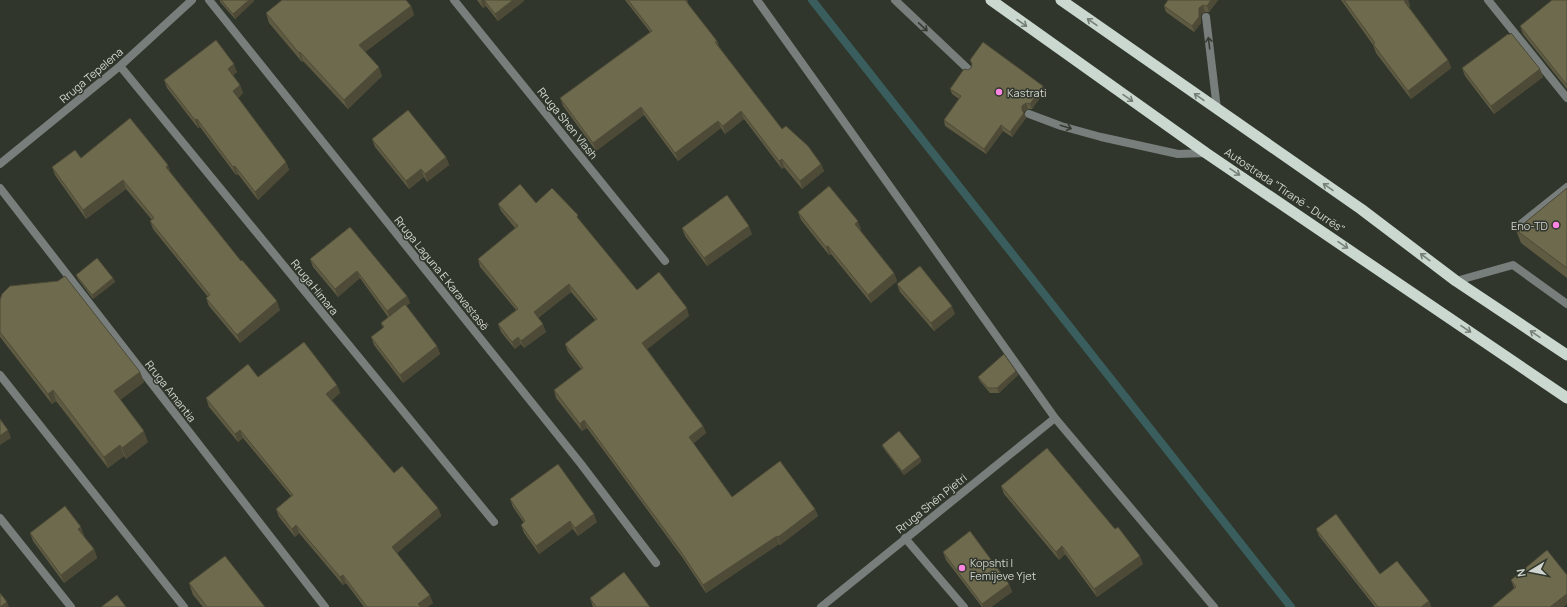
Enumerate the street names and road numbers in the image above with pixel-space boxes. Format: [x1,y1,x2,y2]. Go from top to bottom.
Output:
street label: Rruga Tepelena [56,44,126,106]
street label: Rruga Shen Vlash [534,84,602,162]
street label: Autostrada "Tiranë - Durrës" [1222,144,1348,236]
street label: Rruga Laguna E Karavastasë [391,213,493,334]
street label: Rruga Himara [288,256,342,318]
street label: Rruga Amantia [142,357,200,425]
street label: Rruga Shën Pjetri [892,470,970,536]

